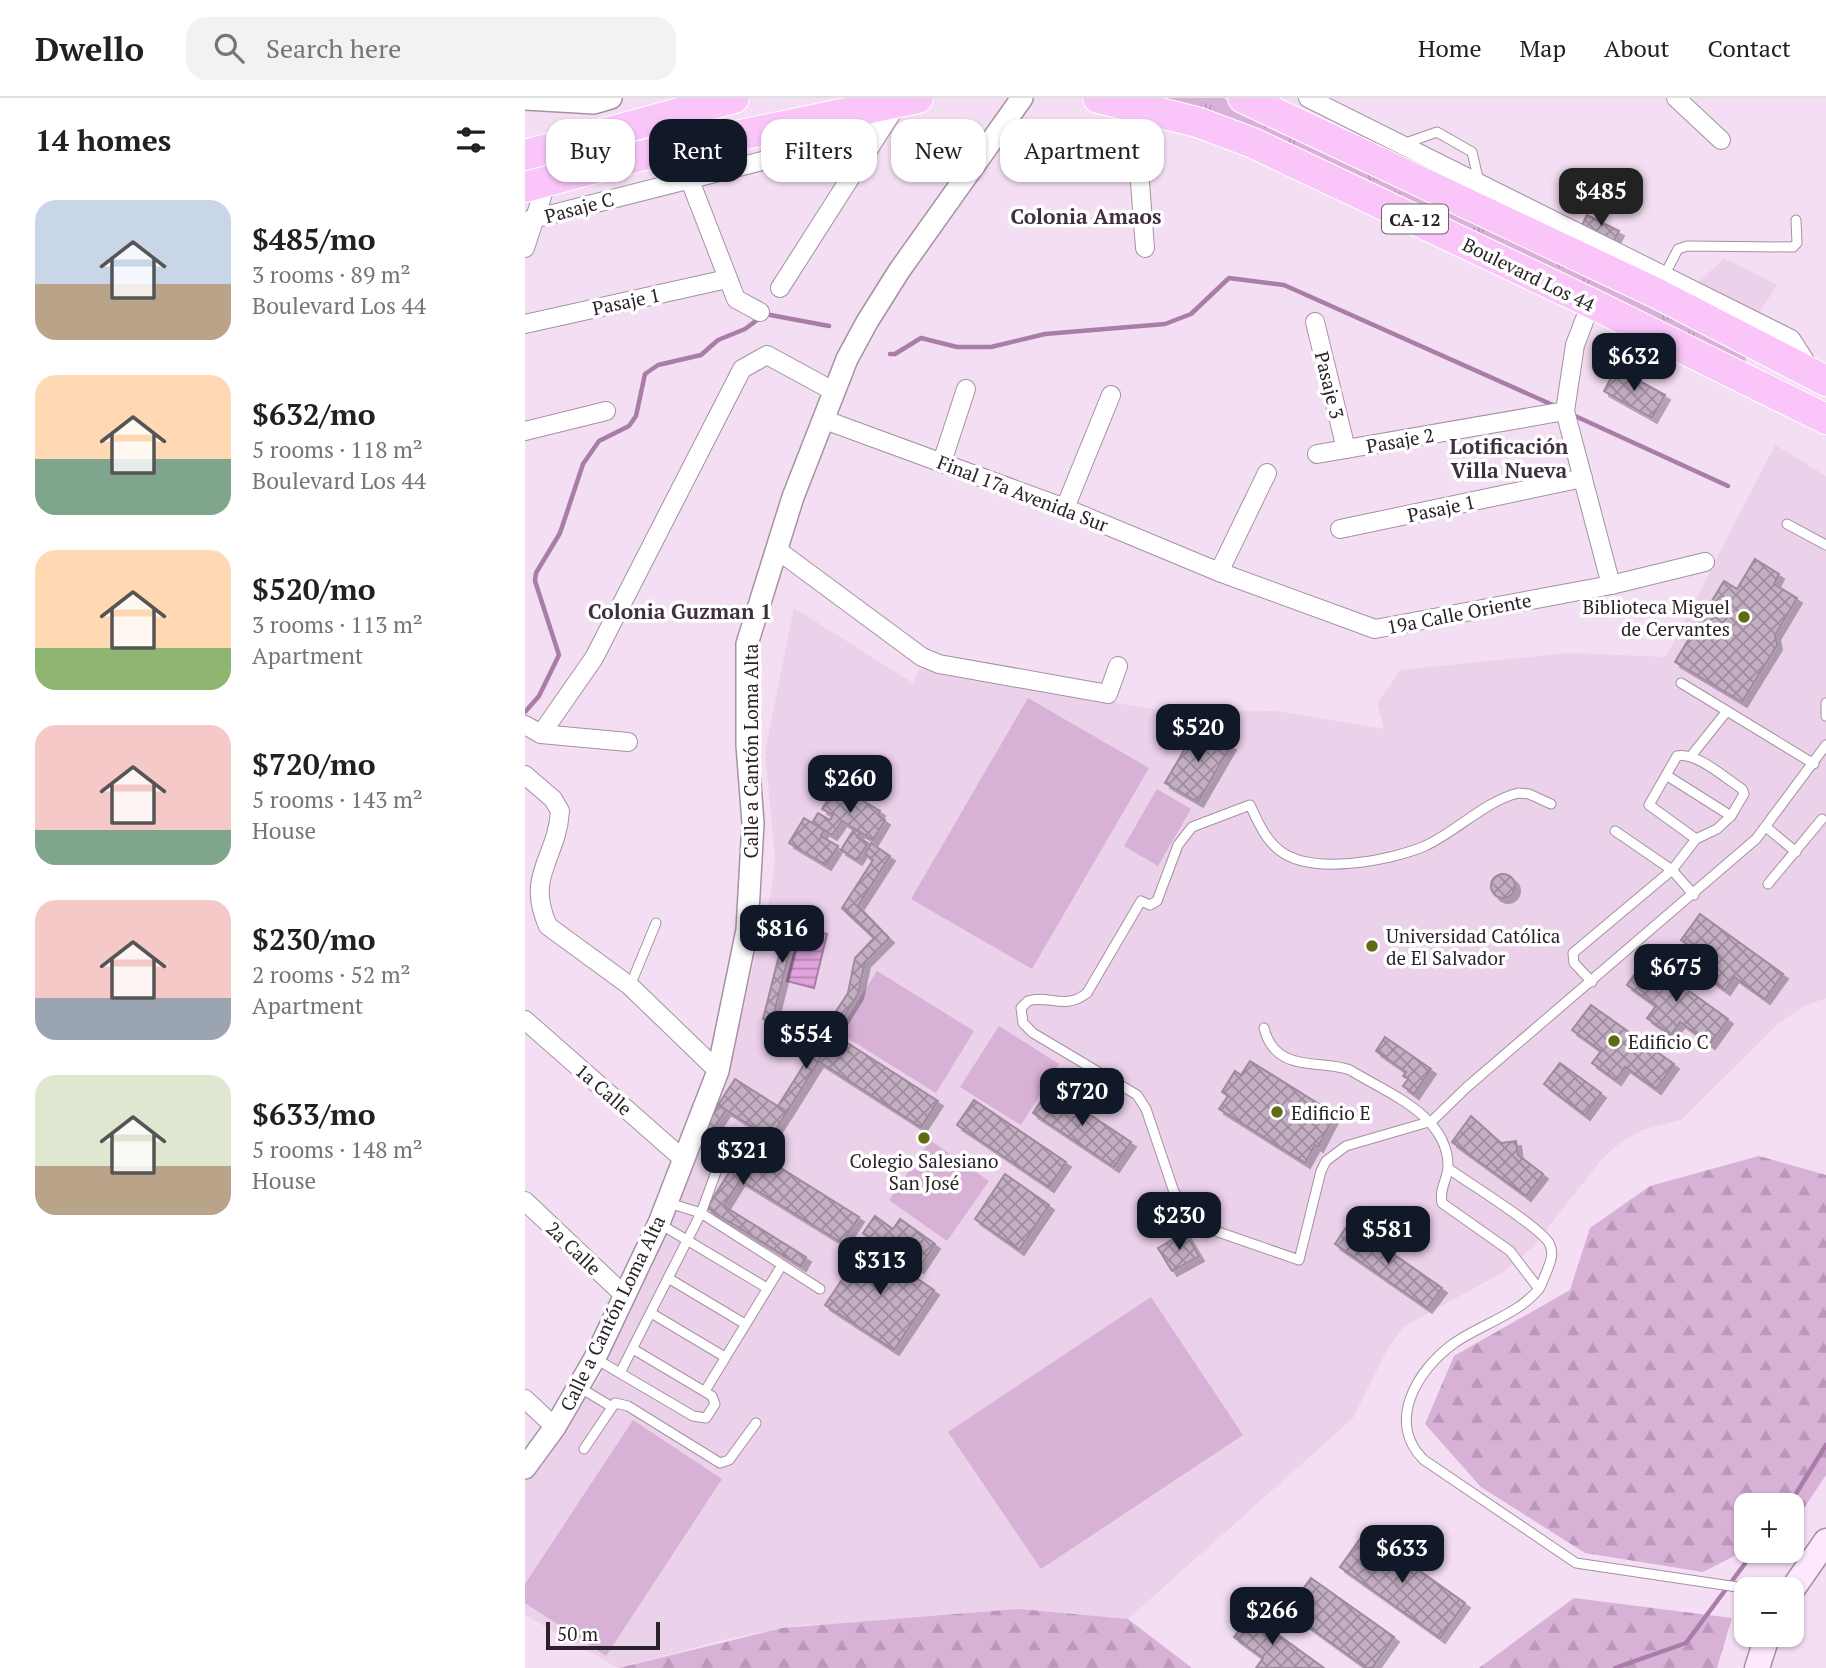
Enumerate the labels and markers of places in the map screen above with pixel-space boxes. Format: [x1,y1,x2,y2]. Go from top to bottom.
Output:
pin: $485 [1560,169,1642,228]
pin: $632 [1593,334,1675,393]
place label: Biblioteca Miguel de Cervantes [1582,594,1730,641]
marker: Biblioteca Miguel de Cervantes [1736,609,1752,625]
pin: $520 [1157,704,1239,764]
pin: $260 [809,756,891,815]
pin: $816 [741,906,823,965]
place label: Universidad Católica de El Salvador [1386,923,1561,970]
marker: Universidad Católica de El Salvador [1364,938,1380,954]
pin: $675 [1635,944,1717,1004]
pin: $554 [765,1012,847,1071]
place label: Edificio C [1628,1029,1709,1054]
marker: Edificio C [1606,1033,1622,1049]
pin: $720 [1041,1068,1123,1128]
place label: Edificio E [1291,1100,1370,1125]
marker: Edificio E [1269,1104,1285,1120]
pin: $321 [702,1128,784,1187]
marker: Colegio Salesiano San José [916,1130,932,1146]
place label: Colegio Salesiano San José [850,1148,998,1195]
pin: $230 [1138,1192,1220,1252]
pin: $581 [1347,1206,1429,1266]
pin: $313 [839,1238,921,1297]
pin: $633 [1361,1526,1443,1585]
pin: $266 [1231,1588,1313,1647]

